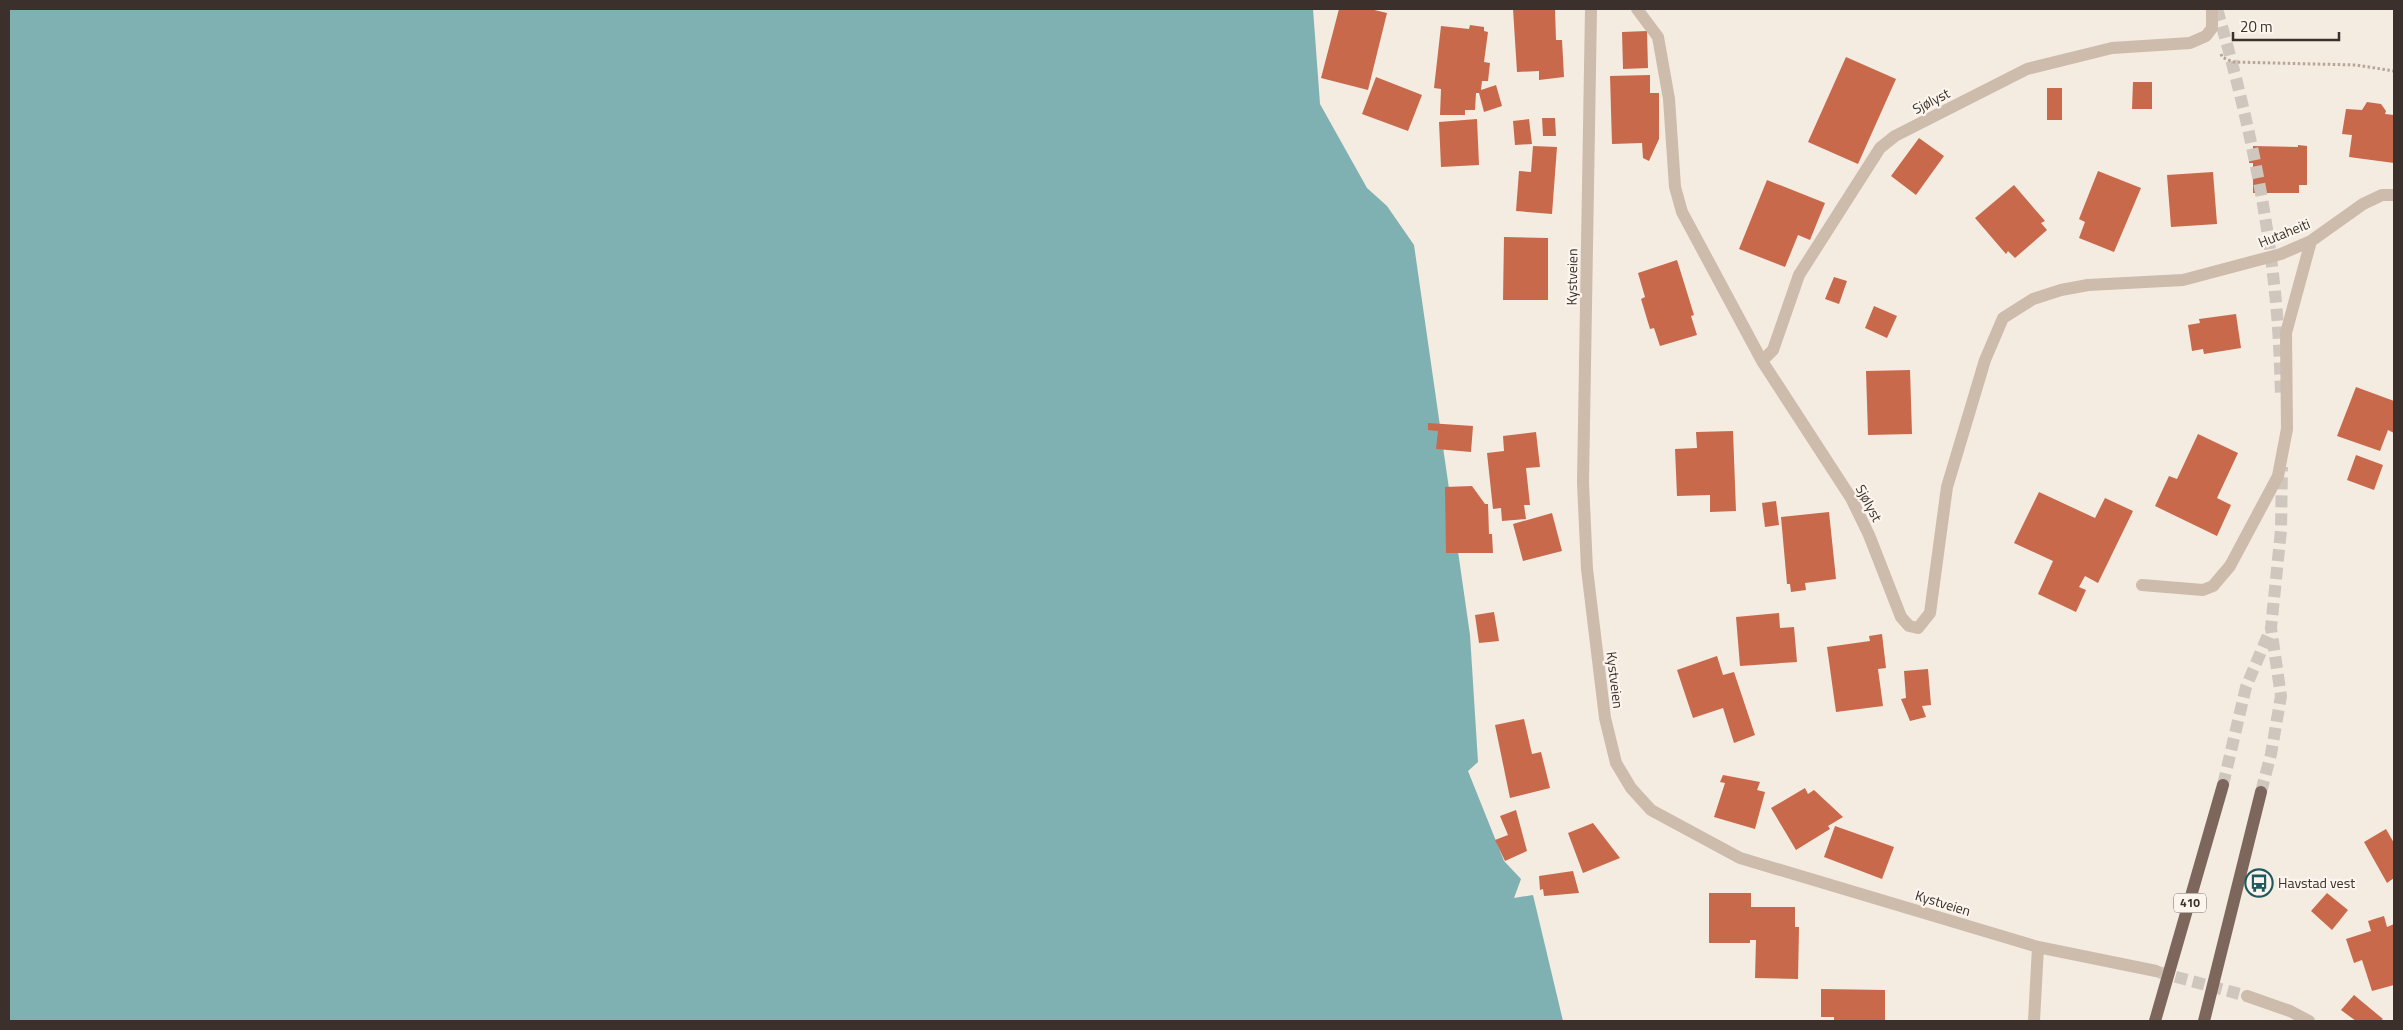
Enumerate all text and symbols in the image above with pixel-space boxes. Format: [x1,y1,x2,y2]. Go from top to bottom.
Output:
scale bar [2233,10,2339,42]
text: 20 m [2240,15,2273,38]
street label: Sjølyst [1908,82,1953,119]
street label: Hutaheiti [2255,213,2313,252]
street label: Kystveien [1561,248,1582,306]
street label: Sjølyst [1851,480,1888,525]
street label: Kystveien [1602,650,1629,710]
bus stop icon: Havstad vest [2244,868,2274,898]
place label: Havstad vest [2278,872,2355,893]
street label: Kystveien [1913,884,1973,921]
road number: 410 [2174,894,2206,912]

